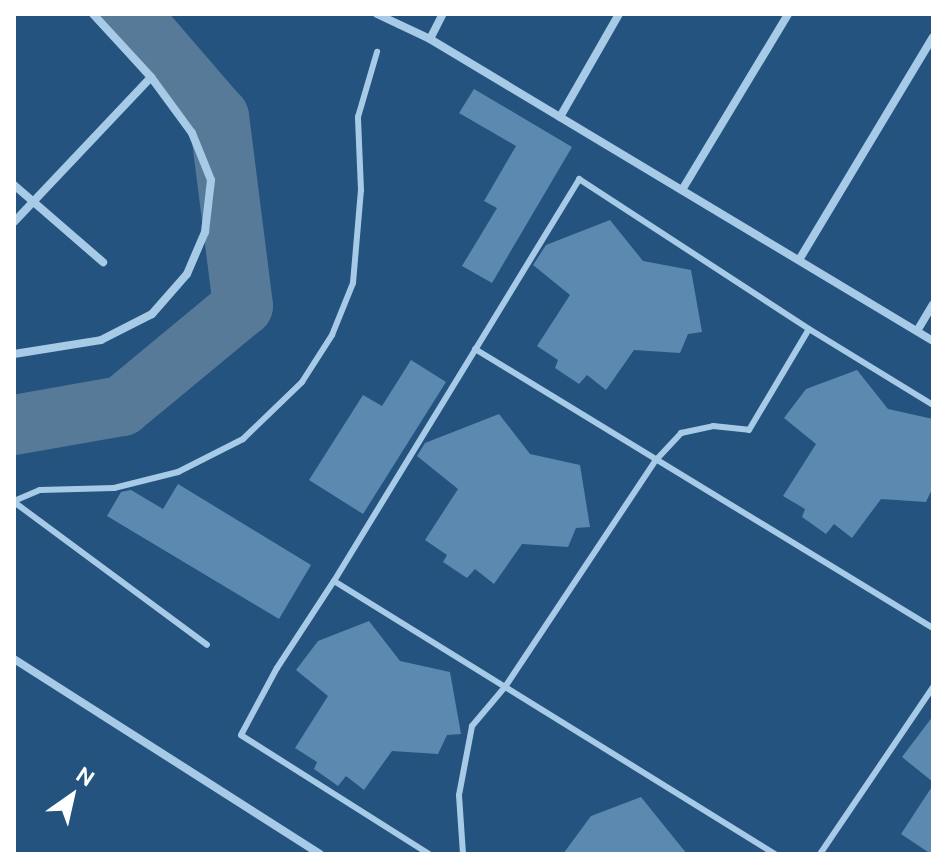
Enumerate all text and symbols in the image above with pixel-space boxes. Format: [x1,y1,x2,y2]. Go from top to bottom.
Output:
north arrow [32,756,112,836]
text: N [72,761,99,791]

